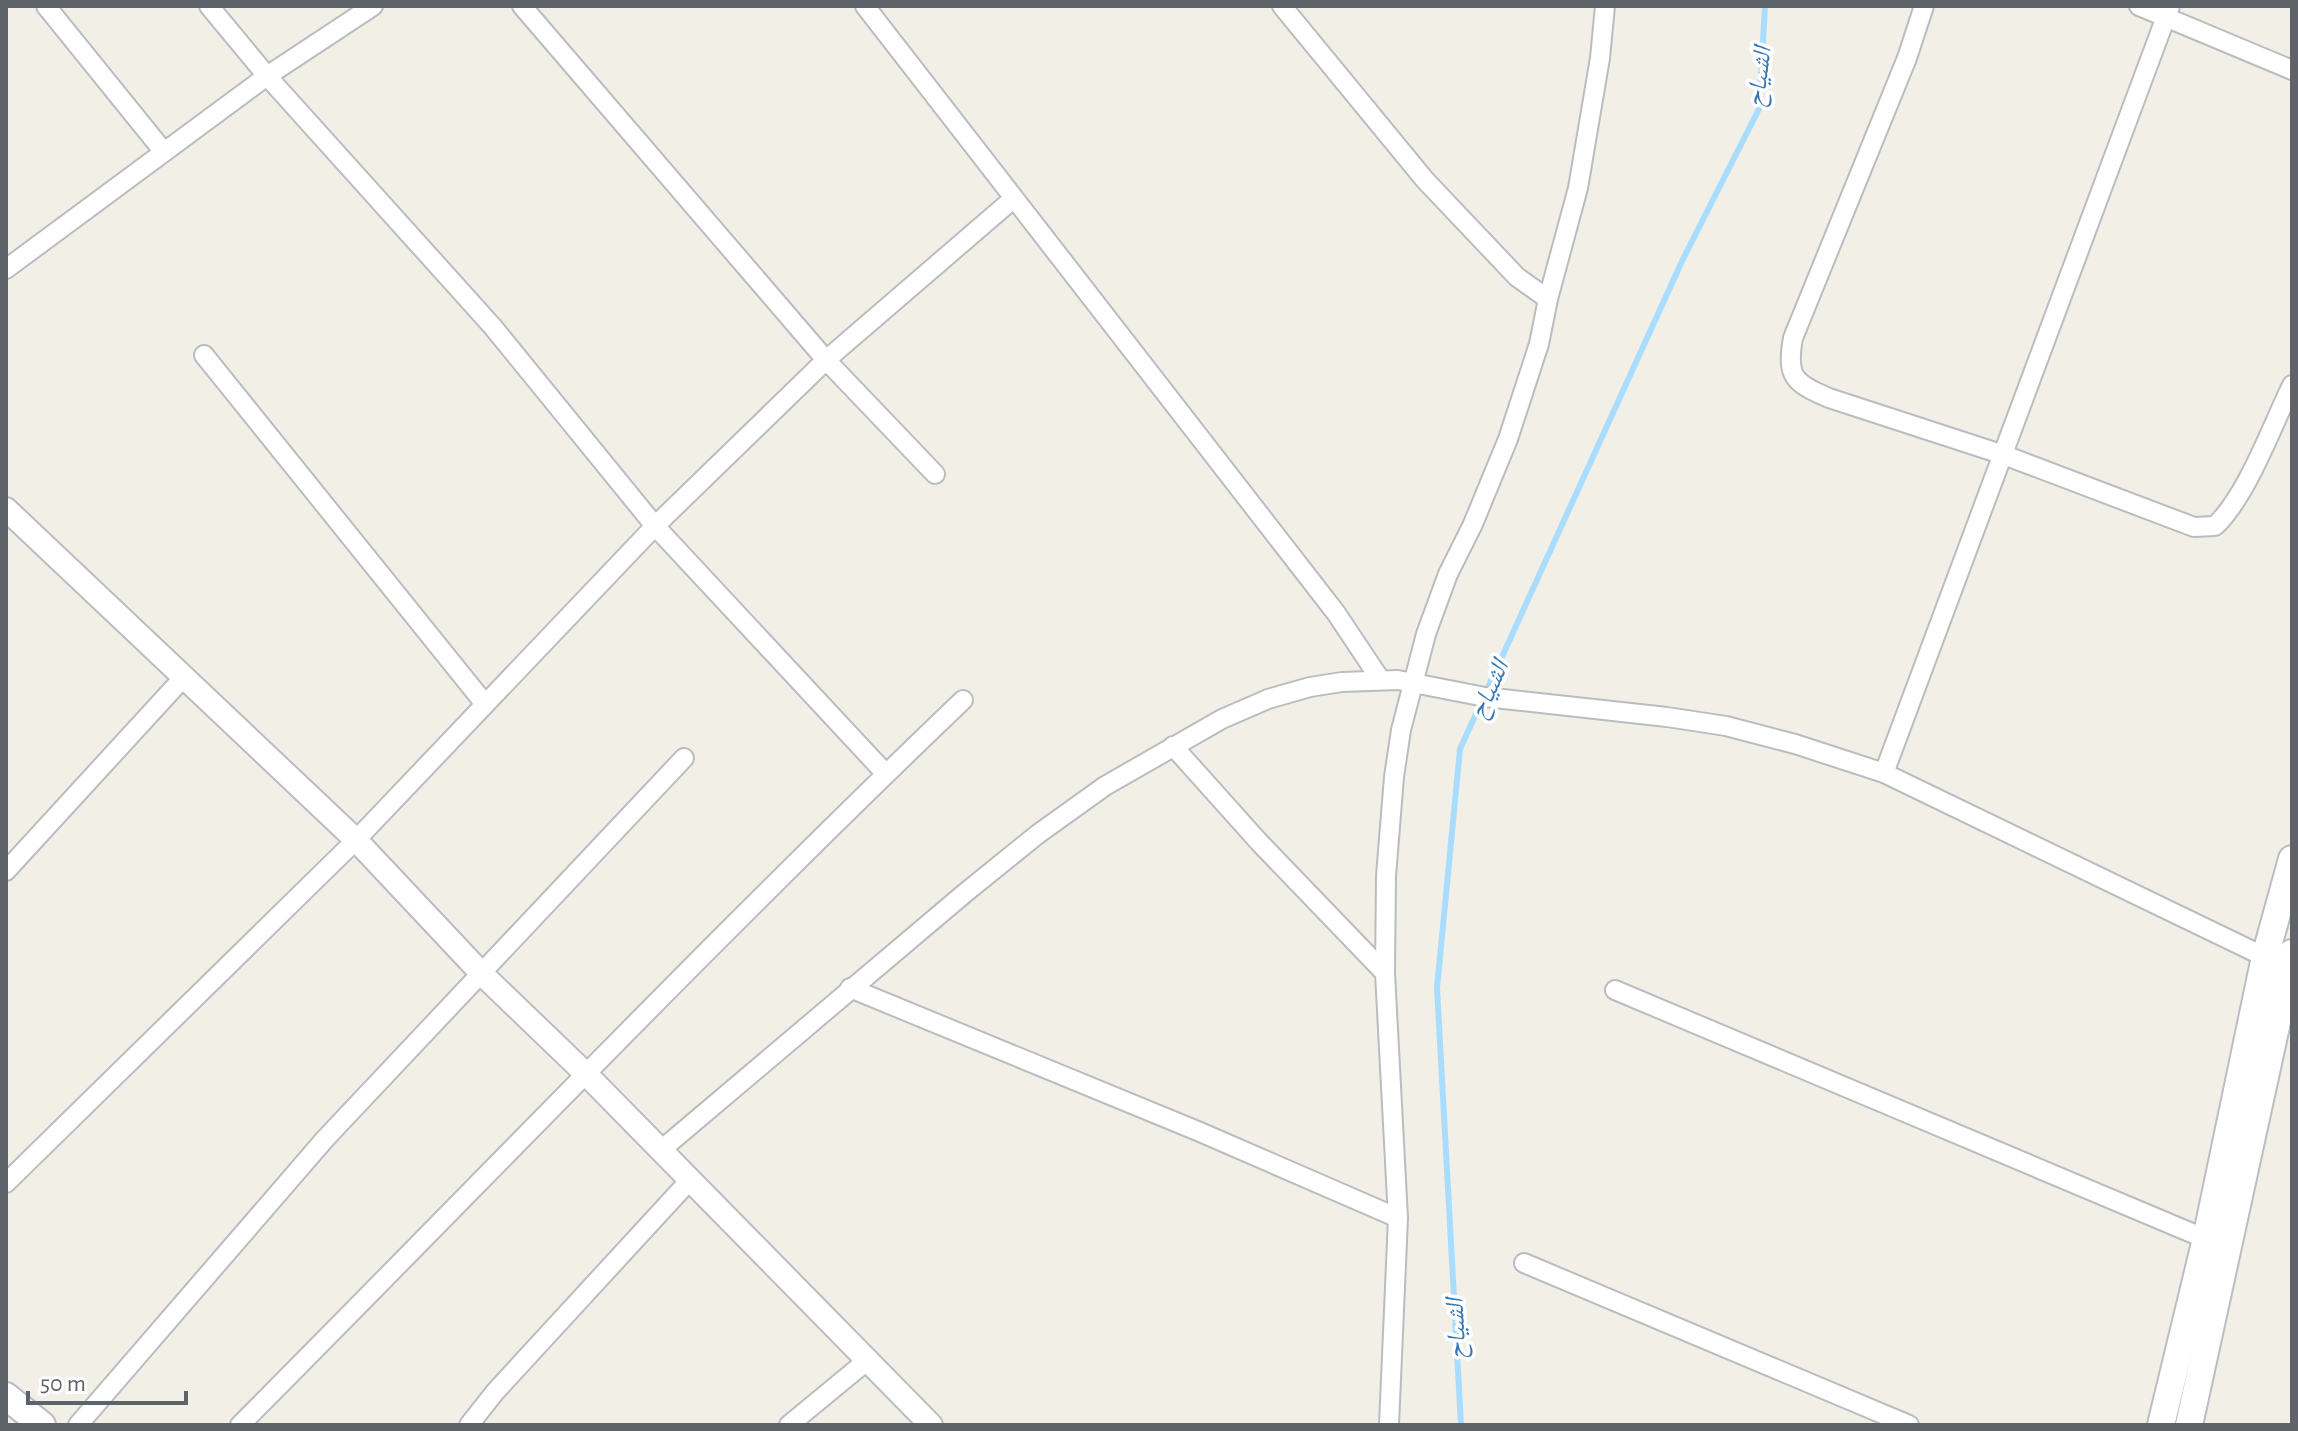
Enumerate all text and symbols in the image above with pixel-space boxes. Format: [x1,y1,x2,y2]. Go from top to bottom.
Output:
water label: الشياح [1742,42,1779,110]
water label: الشياح [1465,654,1517,724]
water label: الشياح [1441,1295,1474,1360]
scale bar [28,1355,186,1405]
text: 50 m [40,1372,86,1396]

